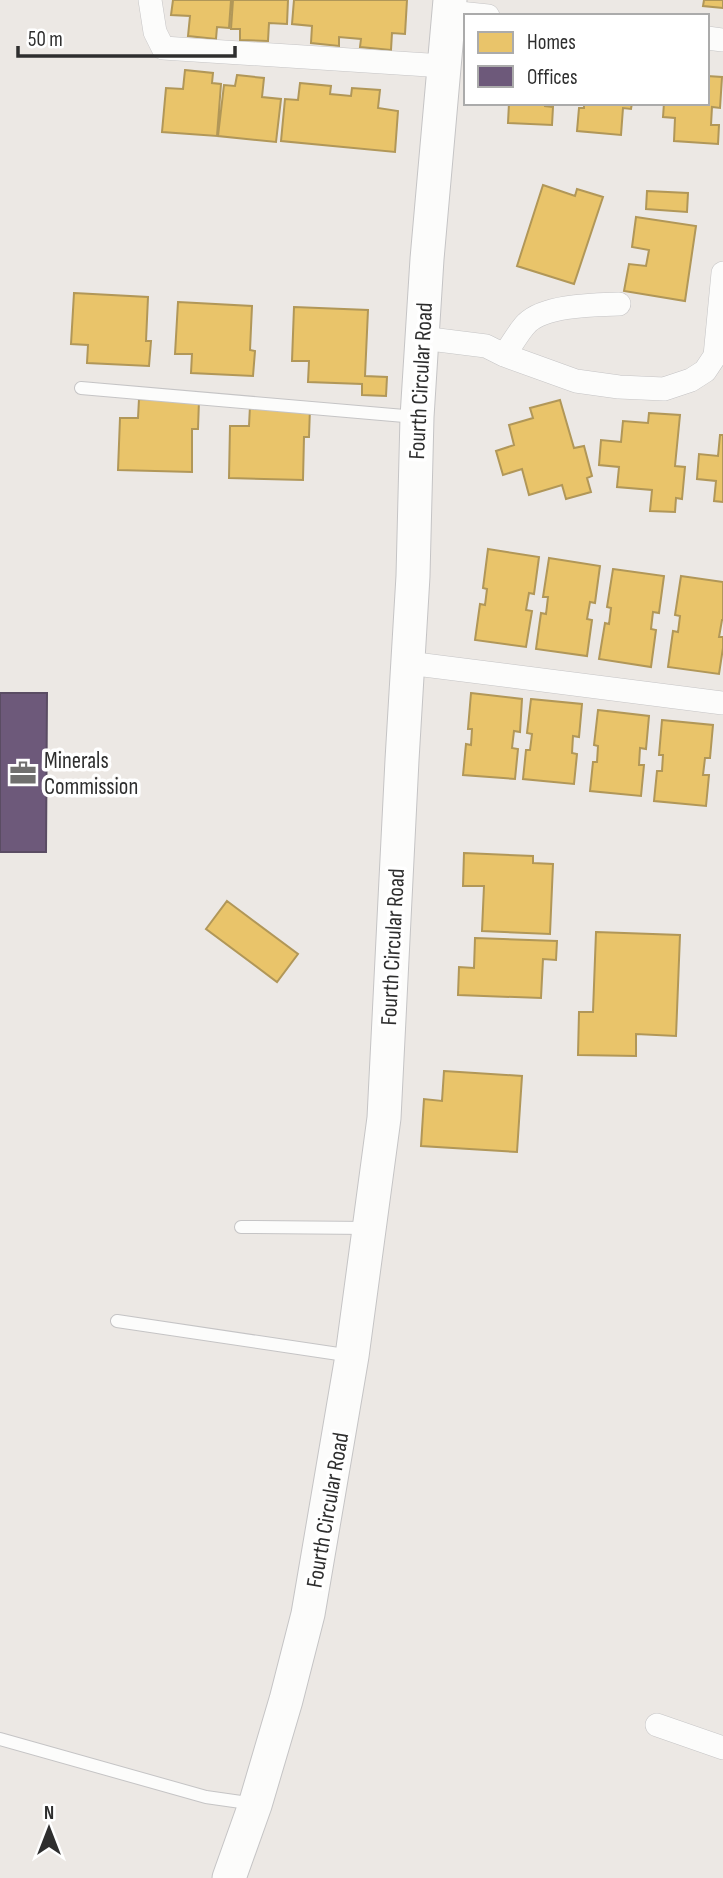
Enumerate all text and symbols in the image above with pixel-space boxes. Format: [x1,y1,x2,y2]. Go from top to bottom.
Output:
scale bar [18,14,234,58]
legend [464,14,709,105]
text: 50 m [28,27,63,52]
text: Homes [527,30,576,55]
text: Offices [527,65,578,90]
street label: Fourth Circular Road [403,302,439,460]
place label: Minerals Commission [44,747,138,801]
office icon: Minerals Commission [8,758,38,788]
street label: Fourth Circular Road [375,868,411,1026]
street label: Fourth Circular Road [301,1430,355,1590]
north arrow [14,1794,84,1864]
text: N [44,1802,54,1825]

